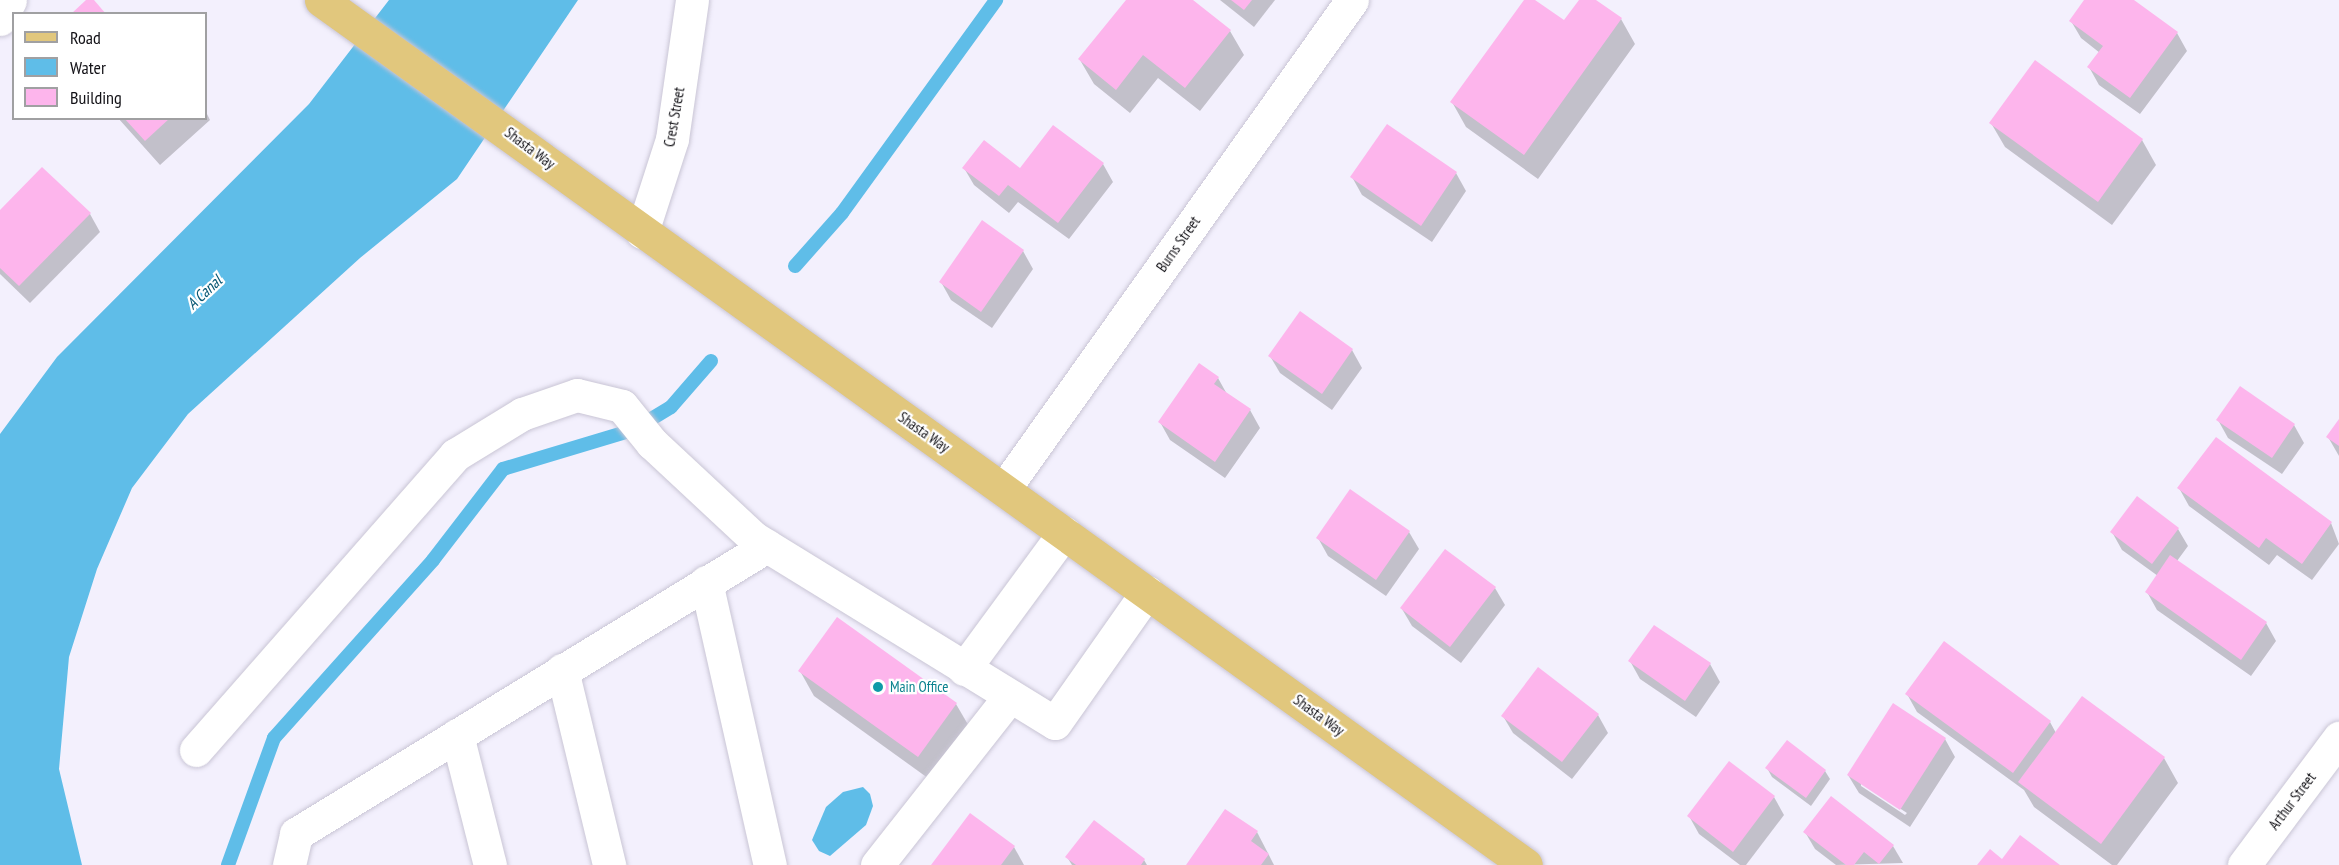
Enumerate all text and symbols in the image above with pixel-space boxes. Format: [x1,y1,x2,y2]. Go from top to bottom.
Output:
legend [12,12,207,120]
text: Road [70,26,101,49]
text: Water [70,56,106,79]
text: Building [70,86,122,109]
street label: Crest Street [660,86,688,148]
street label: Shasta Way [501,123,559,173]
street label: Burns Street [1152,213,1204,275]
water label: A Canal [182,271,226,313]
street label: Shasta Way [895,408,953,456]
place label: Main Office [890,678,948,696]
marker: Main Office [871,680,885,694]
street label: Shasta Way [1290,690,1348,740]
street label: Arthur Street [2265,769,2319,833]

